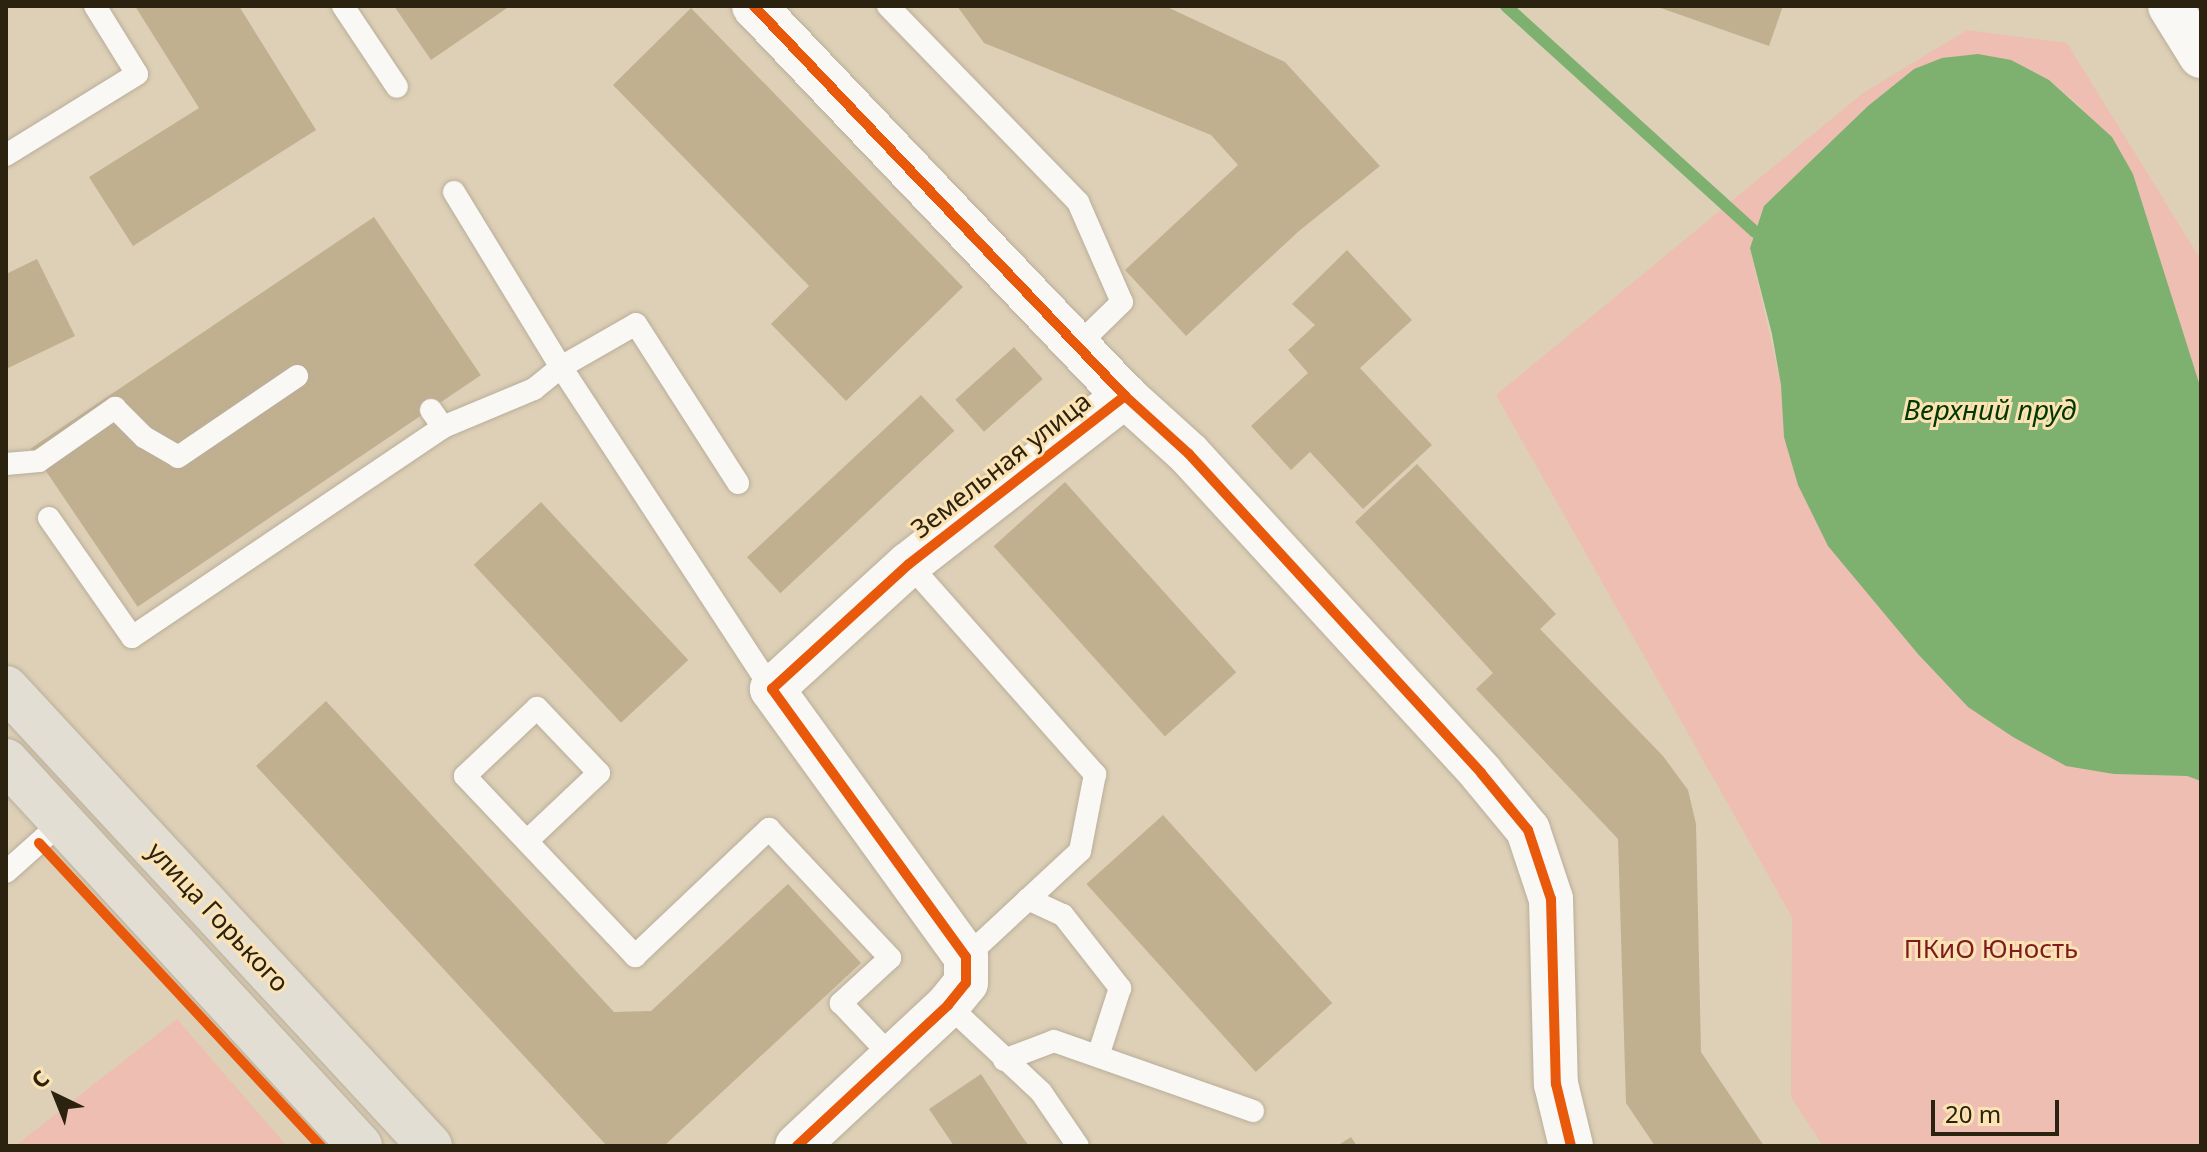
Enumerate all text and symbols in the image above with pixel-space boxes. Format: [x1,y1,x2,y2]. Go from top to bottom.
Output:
street label: Земельная улица [905,385,1097,545]
water label: Верхний пруд [1904,392,2076,426]
street label: улица Горького [141,836,295,998]
park label: ПКиО Юность [1904,933,2078,965]
north arrow [16,1056,96,1136]
text: С [24,1063,55,1094]
scale bar [1935,1084,2063,1134]
text: 20 m [1945,1097,2001,1130]

